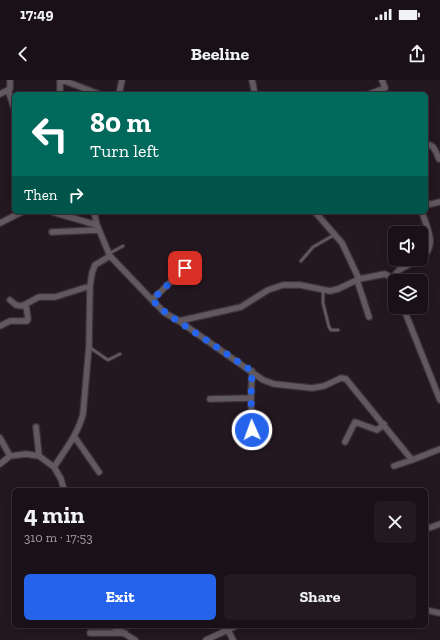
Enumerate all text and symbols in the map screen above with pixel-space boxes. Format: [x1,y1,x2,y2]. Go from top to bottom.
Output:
text: 17:49 [20,5,53,23]
icon: back [12,43,34,65]
text: Beeline [191,43,249,65]
icon: share [406,43,428,65]
text: 80 m [90,106,151,139]
icon: left [24,108,76,160]
text: Turn left [90,140,159,162]
icon: right [65,184,87,206]
text: Then [24,186,57,204]
map controls [388,226,428,314]
button: sound [388,226,428,266]
pin [168,251,202,285]
icon: arrive [174,257,196,279]
button: layers [388,274,428,314]
position arrow [231,409,273,451]
text: 4 min [24,500,85,529]
button: close [374,501,416,543]
text: 310 m · 17:53 [24,530,93,545]
button: Exit [24,574,216,620]
button: Share [224,574,416,620]

